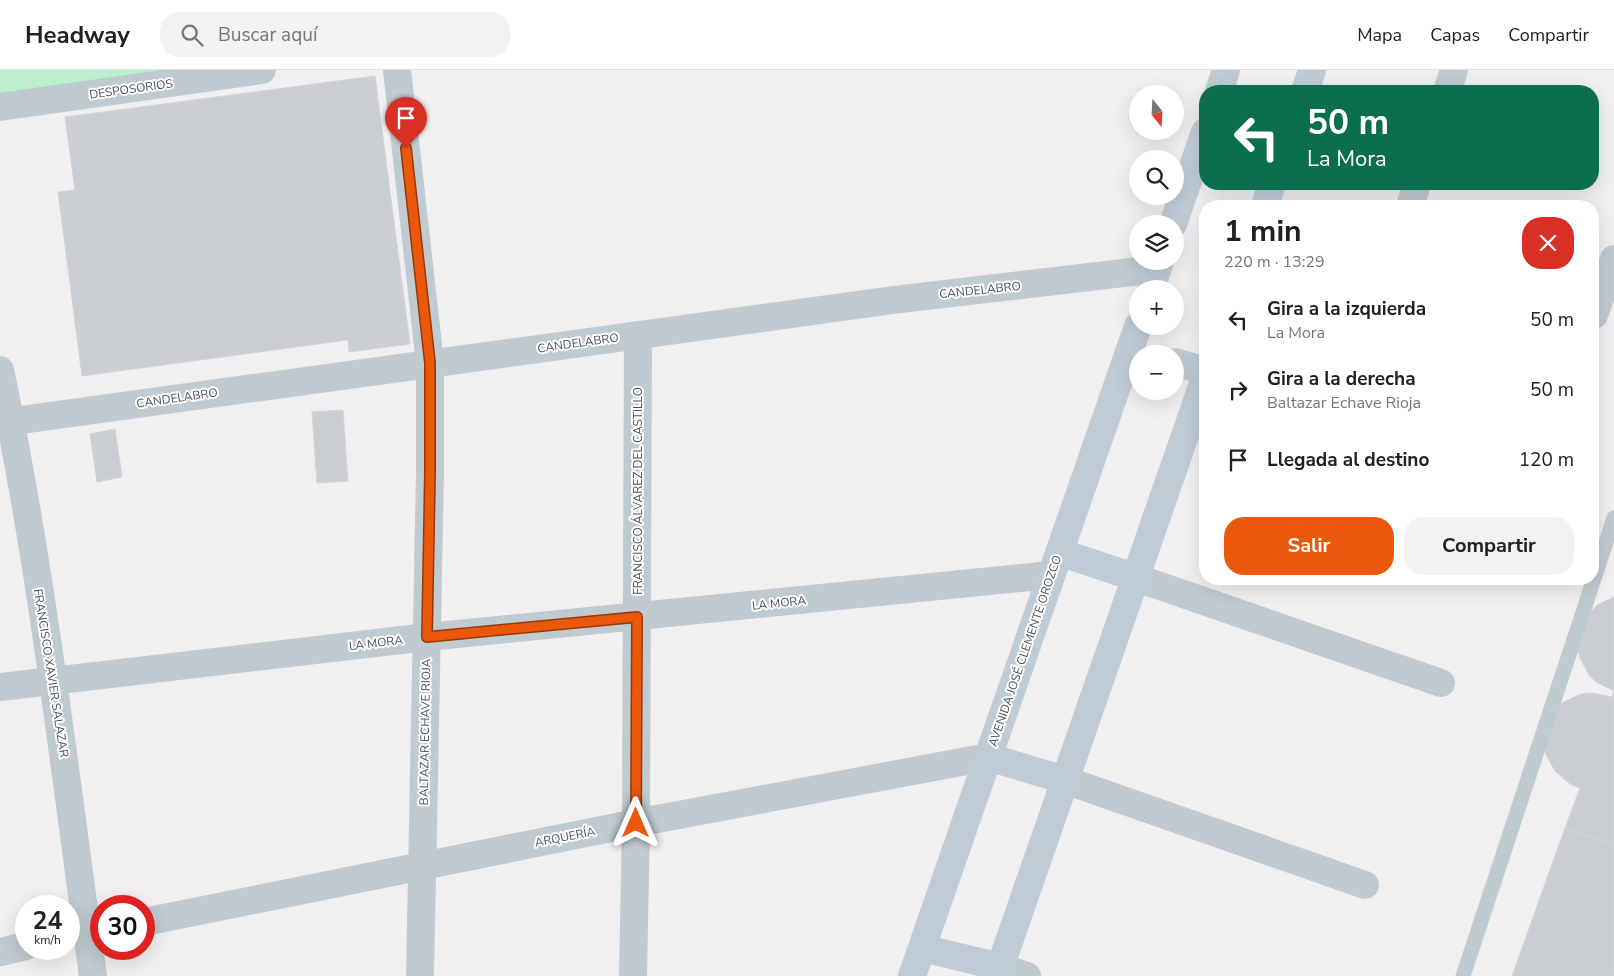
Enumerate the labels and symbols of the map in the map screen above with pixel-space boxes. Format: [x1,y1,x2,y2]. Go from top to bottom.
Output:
street label: DESPOSORIOS [88,75,174,103]
north arrow [1129,85,1184,140]
pin [385,97,427,148]
street label: CANDELABRO [939,278,1021,302]
street label: CANDELABRO [536,329,620,357]
street label: CANDELABRO [135,384,219,412]
street label: FRANCISCO ÁLVAREZ DEL CASTILLO [630,387,646,595]
street label: AVENIDA JOSÉ CLEMENTE OROZCO [985,553,1065,749]
street label: FRANCISCO XAVIER SALAZAR [30,588,72,758]
street label: LA MORA [751,592,807,614]
street label: LA MORA [348,632,404,654]
street label: BALTAZAR ECHAVE RIOJA [416,658,434,805]
position arrow [609,796,661,848]
street label: ARQUERÍA [533,823,597,851]
speed limit sign: 30 [90,895,155,960]

